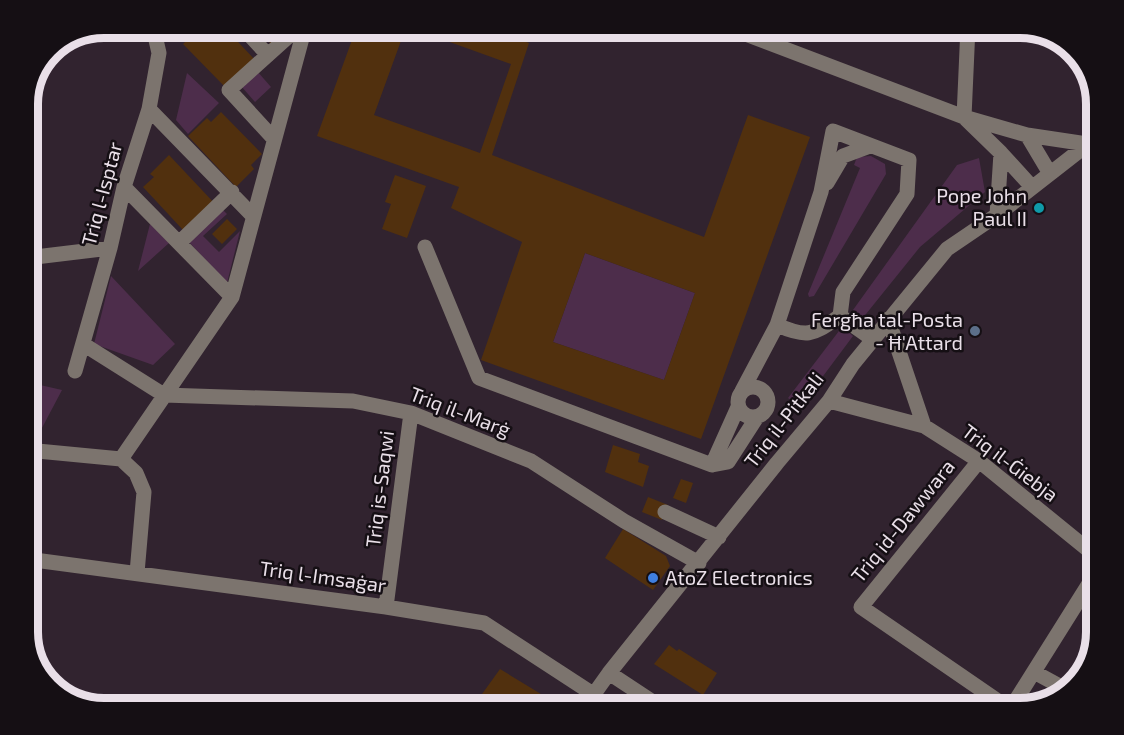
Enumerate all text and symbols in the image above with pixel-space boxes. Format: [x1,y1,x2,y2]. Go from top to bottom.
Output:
street label: Triq l-Isptar [76,139,126,248]
place label: Pope John Paul II [936,183,1027,230]
marker: Pope John Paul II [1032,201,1046,215]
place label: Fergħa tal-Posta - Ħ'Attard [811,307,963,354]
marker: Fergħa tal-Posta - Ħ'Attard [968,324,982,338]
street label: Triq il-Pitkali [738,367,828,472]
street label: Triq il-Marġ [407,381,514,441]
street label: Triq il-Ġiebja [958,418,1063,506]
street label: Triq is-Saqwi [360,429,398,549]
street label: Triq id-Dawwara [845,454,959,587]
street label: Triq l-Imsaġar [259,555,388,597]
place label: AtoZ Electronics [665,565,813,589]
marker: AtoZ Electronics [646,571,660,585]

